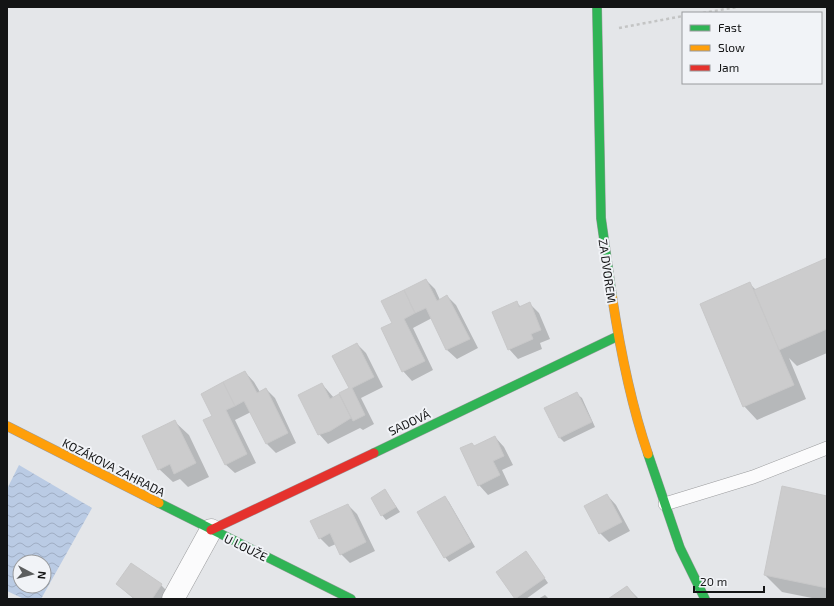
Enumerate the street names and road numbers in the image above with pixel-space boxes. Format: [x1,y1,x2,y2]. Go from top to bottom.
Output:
street label: ZA DVOREM [597,238,619,304]
street label: SADOVÁ [386,406,433,438]
street label: KOZÁKOVA ZAHRADA [60,435,168,499]
street label: U LOUŽE [222,531,270,564]

